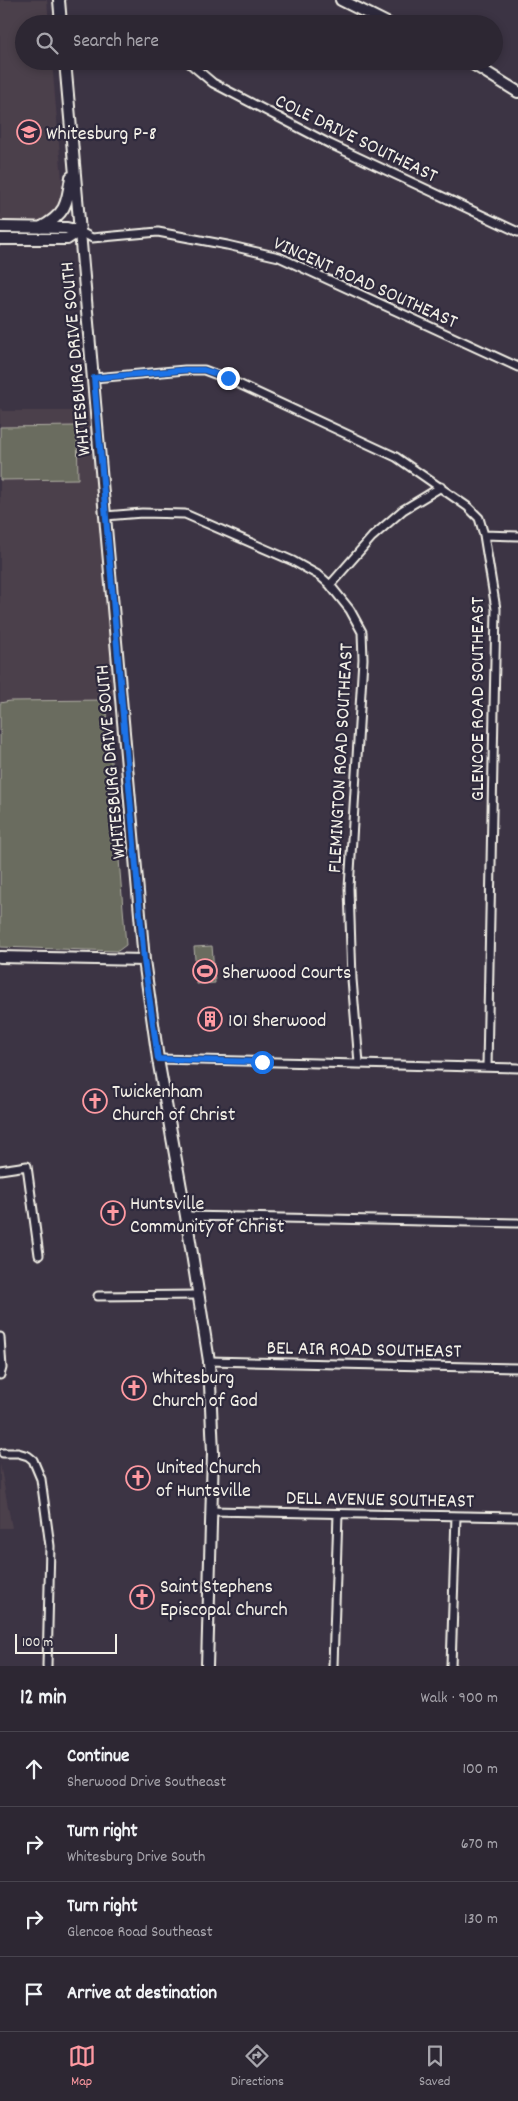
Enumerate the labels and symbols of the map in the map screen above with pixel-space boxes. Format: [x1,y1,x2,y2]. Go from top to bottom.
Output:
street label: COLE DRIVE SOUTHEAST [270,88,442,191]
school or university icon: Whitesburg P-8 [16,119,42,145]
place label: Whitesburg P-8 [46,121,157,149]
street label: VINCENT ROAD SOUTHEAST [268,230,461,337]
street label: WHITESBURG DRIVE SOUTH [55,260,99,457]
route end [217,367,240,390]
street label: GLENCOE ROAD SOUTHEAST [465,597,493,801]
street label: FLEMINGTON ROAD SOUTHEAST [322,643,362,874]
street label: WHITESBURG DRIVE SOUTH [90,663,134,860]
sports icon: Sherwood Courts [192,958,218,984]
place label: Sherwood Courts [222,960,351,988]
building icon: 101 Sherwood [197,1006,223,1032]
place label: 101 Sherwood [228,1008,327,1036]
route start [251,1051,274,1074]
place label: Twickenham Church of Christ [112,1079,235,1130]
church icon: Twickenham Church of Christ [82,1088,108,1114]
place label: Huntsville Community of Christ [130,1191,284,1242]
church icon: Huntsville Community of Christ [100,1200,126,1226]
street label: BEL AIR ROAD SOUTHEAST [266,1335,462,1367]
place label: Whitesburg Church of God [152,1365,258,1416]
church icon: Whitesburg Church of God [121,1375,147,1401]
place label: United Church of Huntsville [156,1455,261,1506]
church icon: United Church of Huntsville [125,1465,151,1491]
street label: DELL AVENUE SOUTHEAST [286,1485,474,1517]
place label: Saint Stephens Episcopal Church [160,1574,288,1625]
church icon: Saint Stephens Episcopal Church [129,1584,155,1610]
scale bar [15,1631,118,1654]

